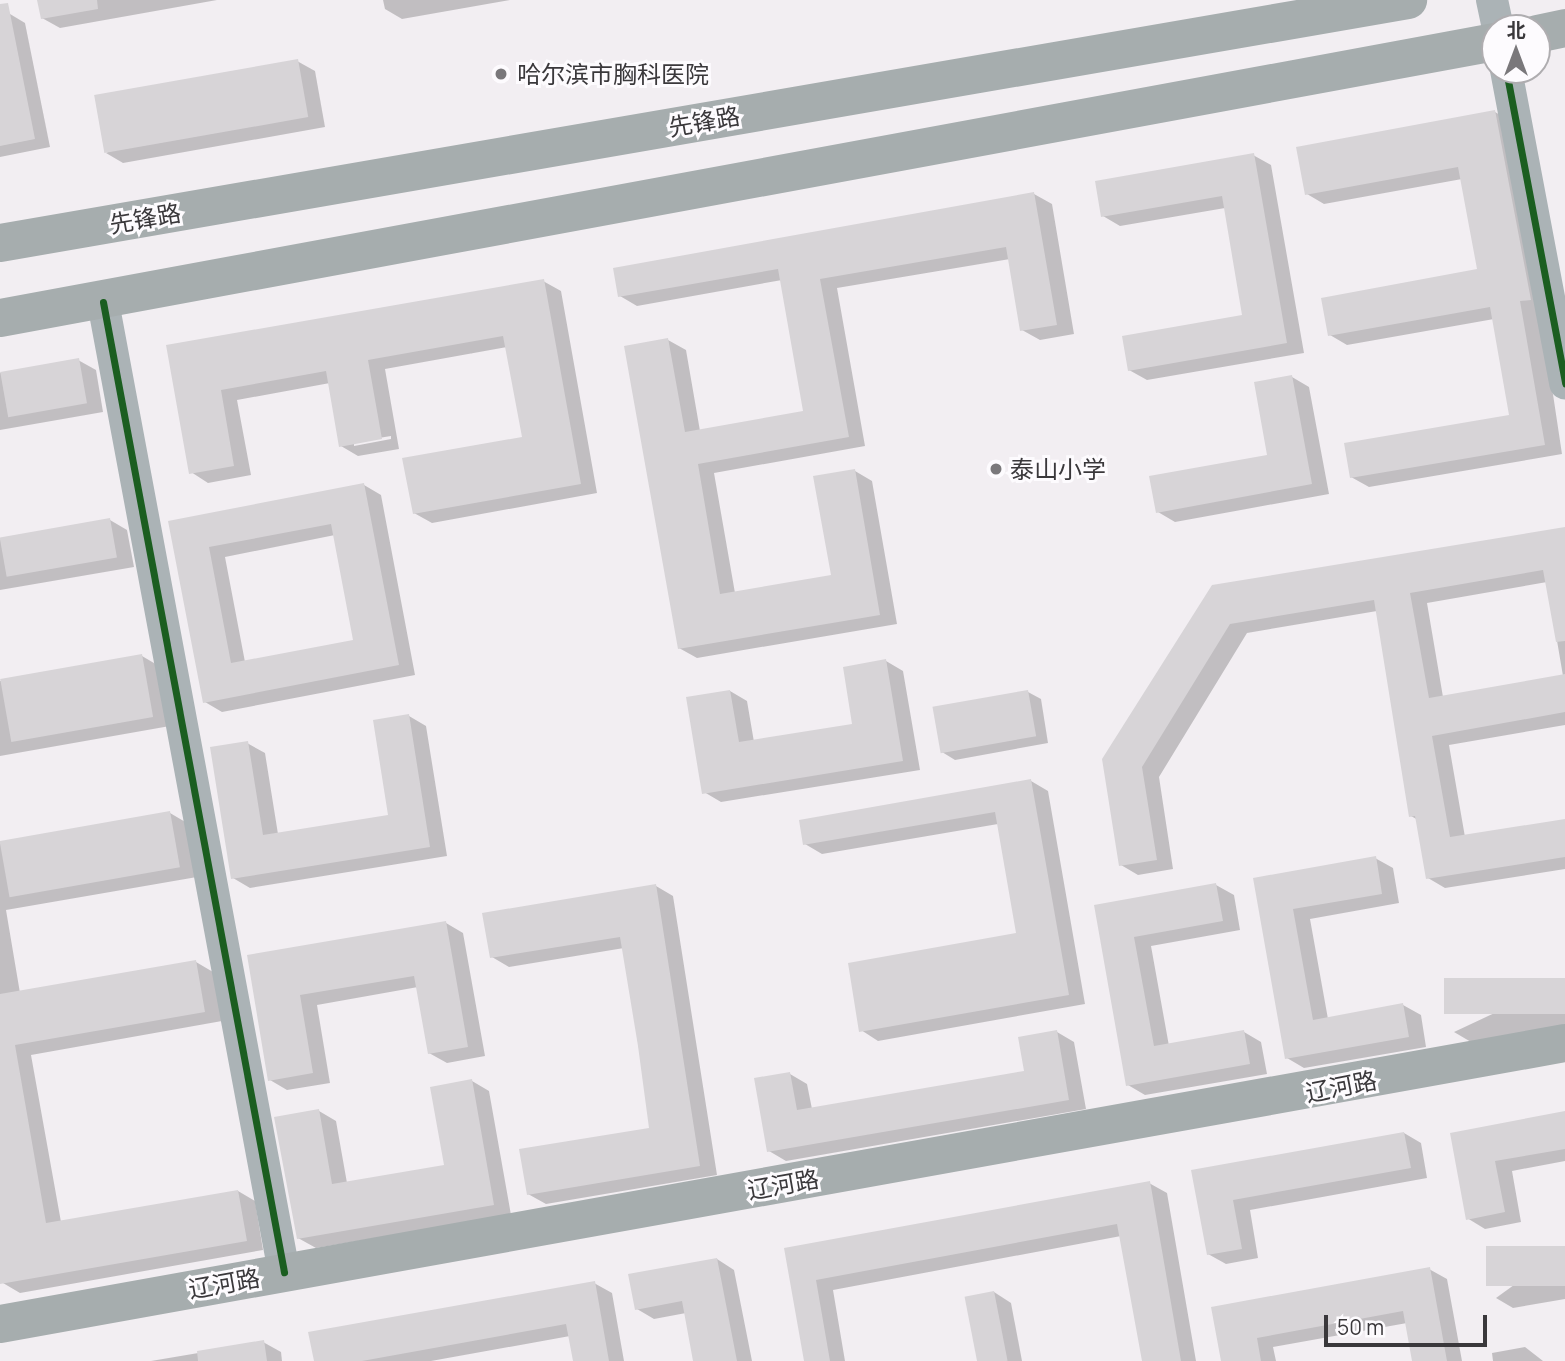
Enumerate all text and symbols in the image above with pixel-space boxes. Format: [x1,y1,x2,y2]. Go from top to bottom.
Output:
north arrow [1481,14,1551,84]
text: 北 [1506,17,1526,43]
place label: 哈尔滨市胸科医院 [517,60,709,88]
marker: 哈尔滨市胸科医院 [491,64,511,84]
street label: 先锋路 [666,101,742,141]
street label: 先锋路 [107,198,183,238]
place label: 泰山小学 [1010,455,1106,483]
marker: 泰山小学 [988,461,1004,477]
street label: 辽河路 [1303,1065,1379,1107]
street label: 辽河路 [745,1164,821,1204]
street label: 辽河路 [186,1263,262,1303]
scale bar [1327,1302,1490,1346]
text: 50 m [1337,1313,1384,1341]

